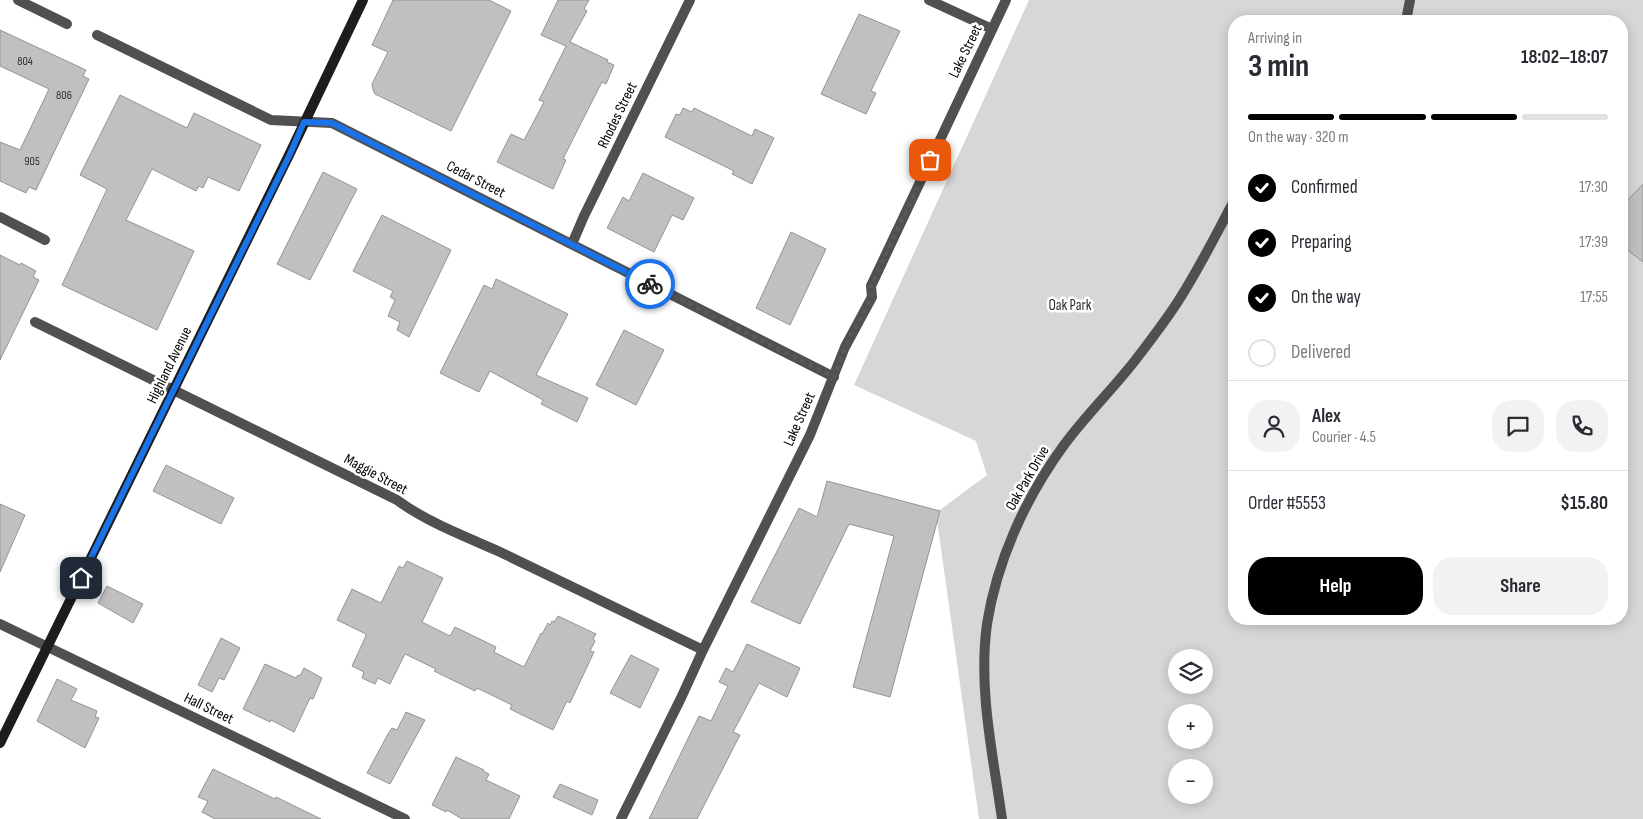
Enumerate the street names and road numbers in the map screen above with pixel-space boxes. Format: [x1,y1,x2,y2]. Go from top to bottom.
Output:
street label: Lake Street [944,21,987,81]
street label: Rhodes Street [593,79,642,151]
street label: Cedar Street [443,157,509,203]
street label: Highland Avenue [143,324,196,407]
street label: Lake Street [779,389,820,449]
street label: Oak Park Drive [1001,442,1054,514]
street label: Maggie Street [341,450,411,499]
street label: Hall Street [181,688,237,729]

